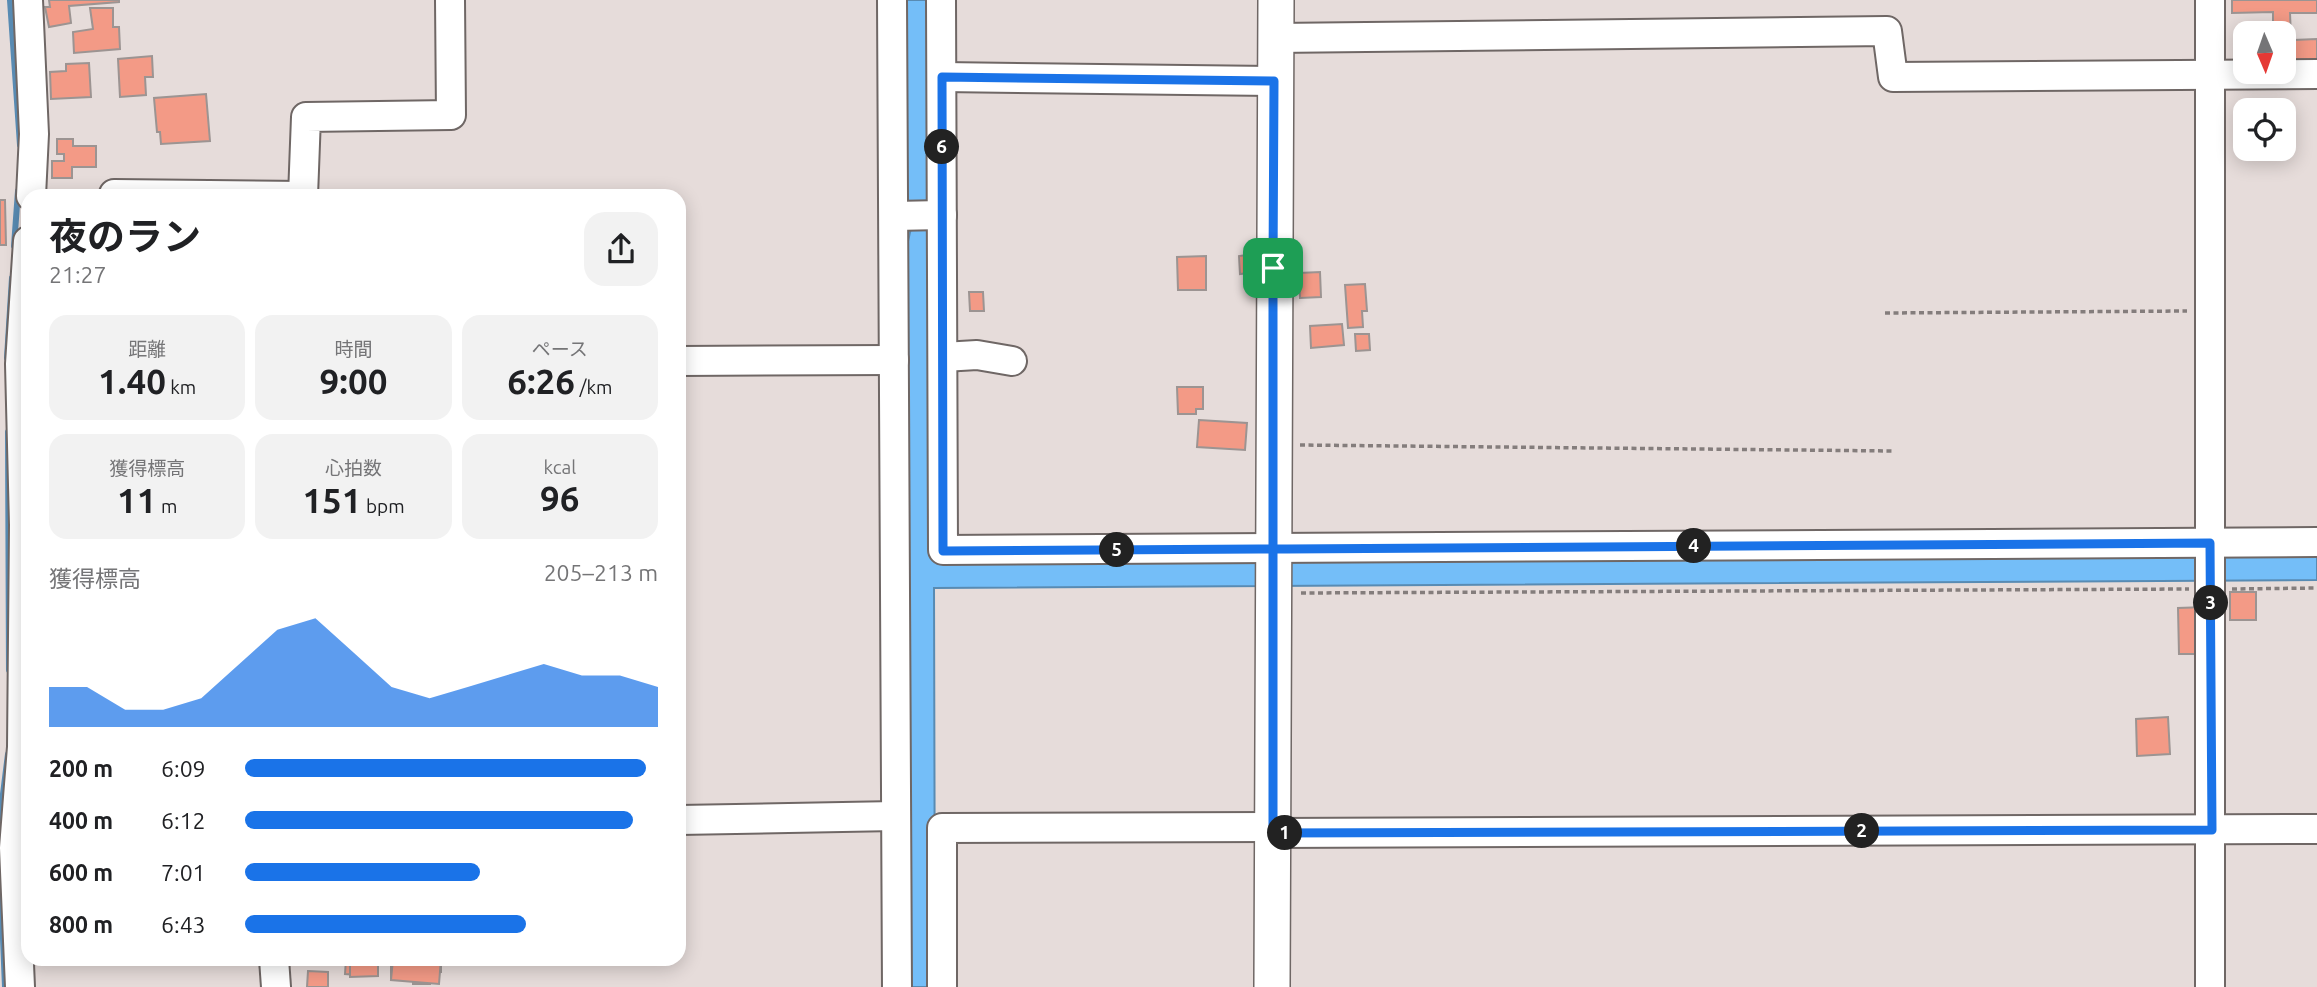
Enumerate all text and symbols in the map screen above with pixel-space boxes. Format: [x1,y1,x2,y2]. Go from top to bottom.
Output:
north arrow [2233,21,2296,84]
map controls [2233,21,2296,161]
button: locate [2233,98,2296,161]
pin: 6 [925,130,960,164]
text: 6 [936,135,947,157]
button: share [584,212,658,286]
text: 夜のラン [49,215,201,257]
pin [1243,238,1303,298]
icon: arrive [1254,249,1292,287]
text: 21:27 [49,262,107,287]
text: 距離 [128,338,166,360]
text: 時間 [334,338,373,360]
text: ペース [532,338,588,360]
text: 1.40 [98,361,166,401]
text: 9:00 [320,361,387,401]
text: 6:26 [507,361,575,401]
text: km [166,376,196,398]
text: /km [575,376,612,398]
text: kcal [543,456,576,478]
text: 獲得標高 [109,457,185,479]
text: 心拍数 [325,457,382,479]
text: 96 [540,478,580,518]
text: 11 [117,480,157,520]
text: 151 [302,480,362,520]
text: m [157,495,177,517]
text: bpm [362,495,405,517]
pin: 4 [1676,528,1712,564]
pin: 5 [1100,532,1134,568]
text: 4 [1688,534,1699,556]
text: 5 [1111,538,1122,560]
text: 205–213 m [544,560,658,585]
text: 獲得標高 [49,566,141,591]
pin: 3 [2194,586,2228,620]
text: 3 [2205,591,2216,613]
text: 200 m [49,756,113,781]
text: 6:09 [161,756,206,781]
text: 400 m [49,808,113,833]
text: 6:12 [161,808,206,833]
pin: 2 [1844,814,1880,848]
pin: 1 [1268,816,1302,850]
text: 2 [1856,819,1867,841]
text: 1 [1279,821,1290,843]
text: 600 m [49,860,113,885]
text: 7:01 [161,860,206,885]
text: 800 m [49,912,113,937]
text: 6:43 [161,912,206,937]

